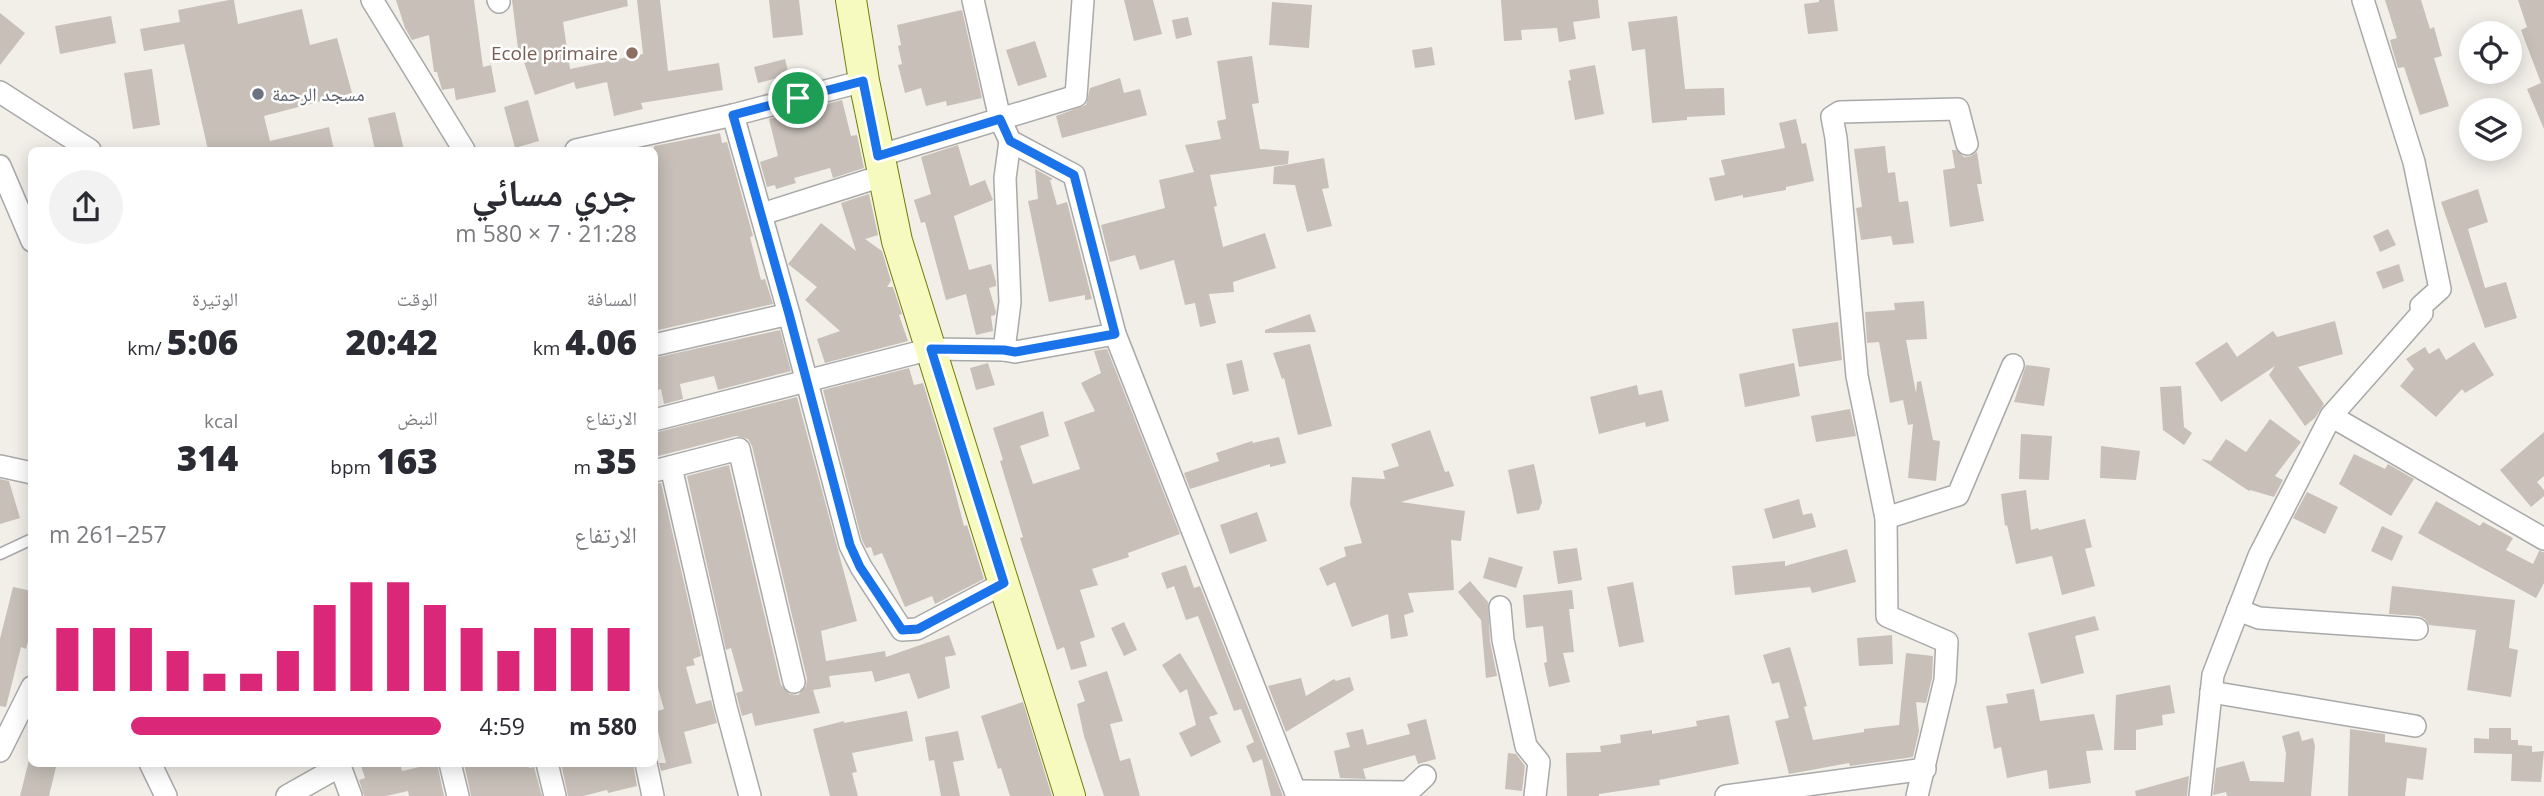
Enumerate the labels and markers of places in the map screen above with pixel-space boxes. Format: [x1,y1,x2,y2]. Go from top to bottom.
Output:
place label: Ecole primaire [491,40,618,66]
marker: Ecole primaire [624,45,640,61]
pin [768,68,828,128]
place label: مسجد الرحمة [272,81,365,107]
marker: مسجد الرحمة [250,86,266,102]

